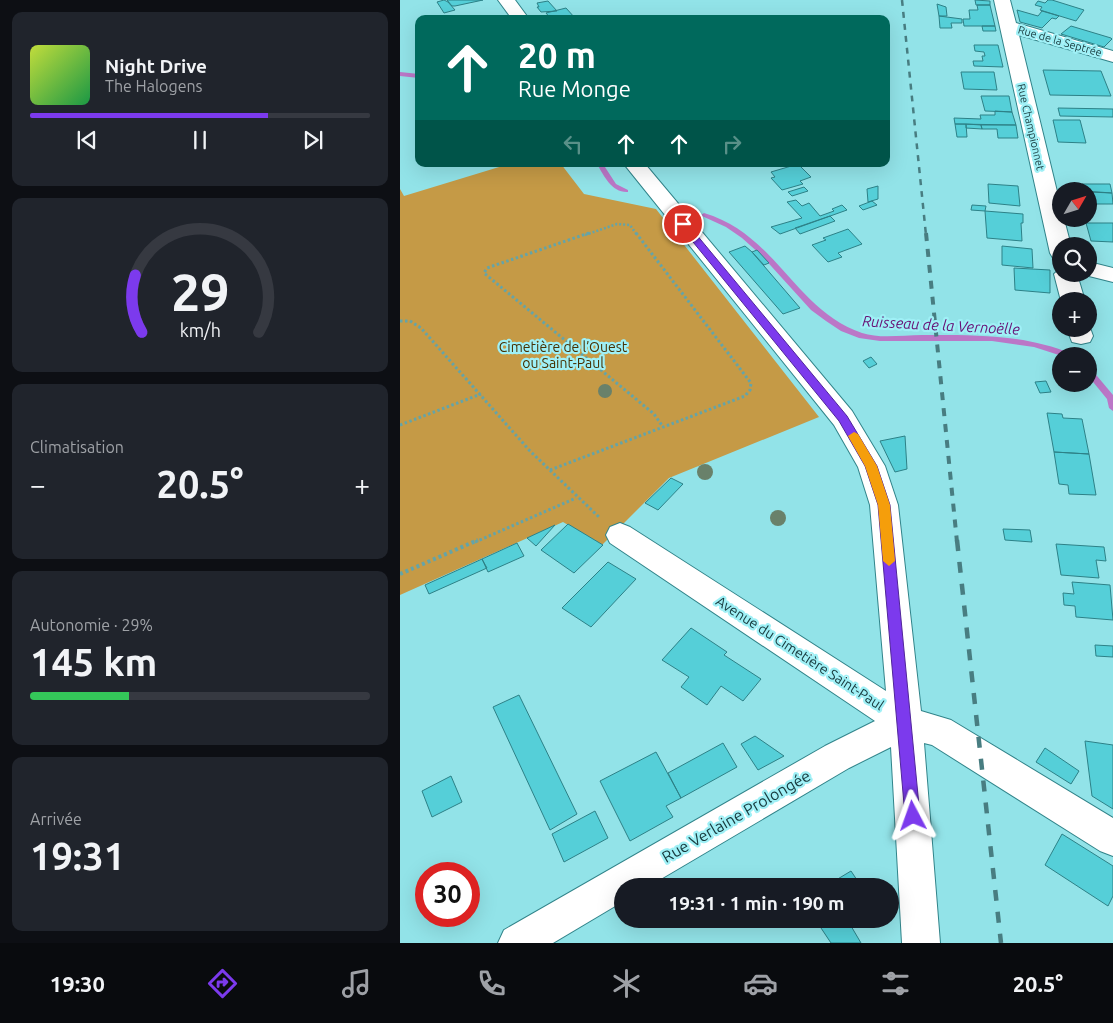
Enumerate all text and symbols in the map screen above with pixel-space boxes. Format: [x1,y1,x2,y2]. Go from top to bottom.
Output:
street label: Rue de la Septrée [1017,23,1103,59]
icon: ahead [435,35,500,100]
text: 20 m [518,35,596,75]
text: Night Drive [105,55,207,77]
text: Rue Monge [518,76,631,101]
text: The Halogens [105,77,203,95]
street label: Rue Championnet [1015,83,1047,172]
icon: previous [73,126,101,154]
icon: pause [186,126,214,154]
icon: next [299,126,327,154]
icon: left [559,130,587,158]
icon: ahead [612,130,640,158]
icon: ahead [665,130,693,158]
icon: right [718,130,746,158]
north arrow [1052,182,1098,228]
map controls [1052,182,1097,392]
pin [662,203,704,245]
icon: arrive [669,210,697,238]
button: search [1052,237,1097,282]
text: 29 [171,263,229,321]
button: + [1052,292,1097,337]
water label: Ruisseau de la Vernoëlle [862,312,1021,338]
text: km/h [179,320,221,340]
park label: Cimetière de l’Ouest ou Saint-Paul [499,339,628,371]
button: − [1052,347,1097,392]
text: Climatisation [30,438,124,456]
text: 20.5° [156,463,244,505]
text: − [30,469,46,500]
text: + [354,469,370,500]
street label: Avenue du Cimetière Saint-Paul [713,593,887,713]
text: Autonomie · 29% [30,616,153,634]
text: 145 km [30,641,157,683]
street label: Rue Verlaine Prolongée [659,766,813,866]
position arrow [886,789,938,841]
text: Arrivée [30,810,82,828]
text: 19:31 [30,835,125,877]
speed limit sign: 30 [415,862,480,927]
text: 19:31 · 1 min · 190 m [669,892,844,914]
icon: directions [205,966,240,1001]
icon: music [339,966,374,1001]
icon: phone [474,966,509,1001]
icon: climate [609,966,644,1001]
icon: car [743,966,778,1001]
icon: filters [878,966,913,1001]
text: 19:30 [50,971,105,996]
text: 20.5° [1013,971,1063,996]

